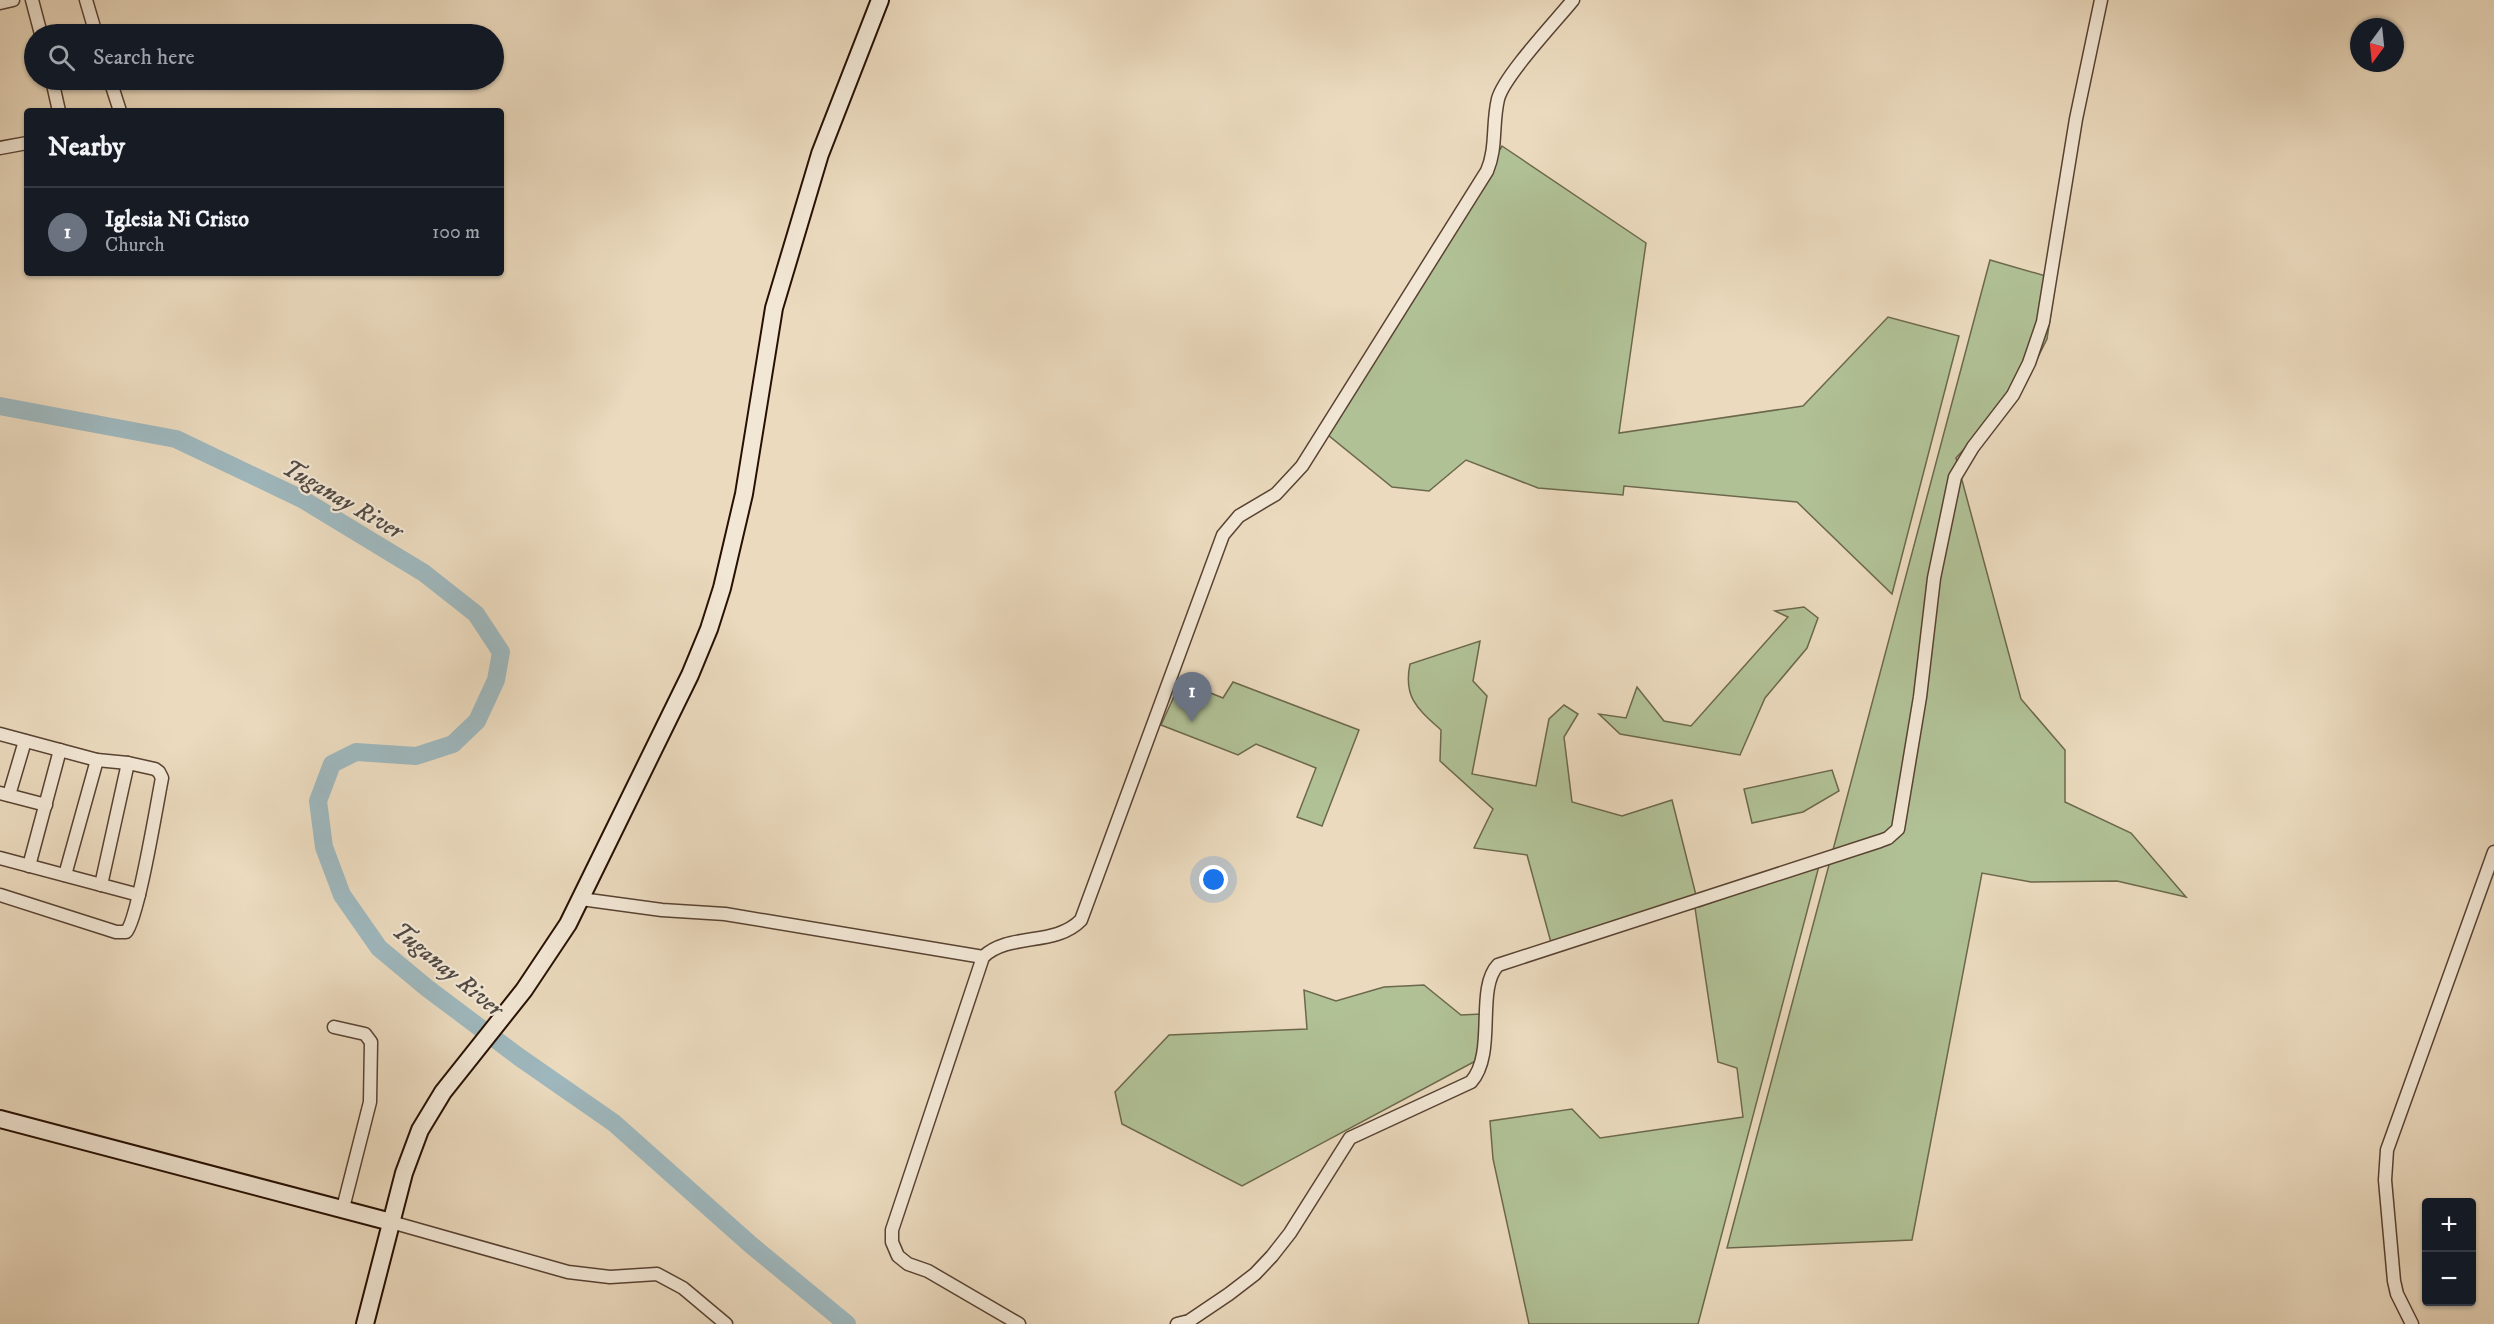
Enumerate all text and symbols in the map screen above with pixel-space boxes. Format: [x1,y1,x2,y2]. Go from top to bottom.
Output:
north arrow [2350,18,2404,72]
search box [24,24,504,90]
icon: search [45,41,78,74]
text: Search here [93,44,195,71]
text: Nearby [48,131,125,164]
text: Iglesia Ni Cristo [105,206,249,233]
text: 1 [64,220,71,245]
text: 100 m [432,220,480,245]
text: Church [105,233,165,258]
water label: Tuganay River [277,453,410,548]
pin: 1 [1172,672,1212,722]
your location [1199,865,1228,894]
water label: Tuganay River [386,916,511,1025]
map controls [2422,1198,2476,1306]
button: + [2422,1198,2476,1252]
button: − [2422,1252,2476,1306]

